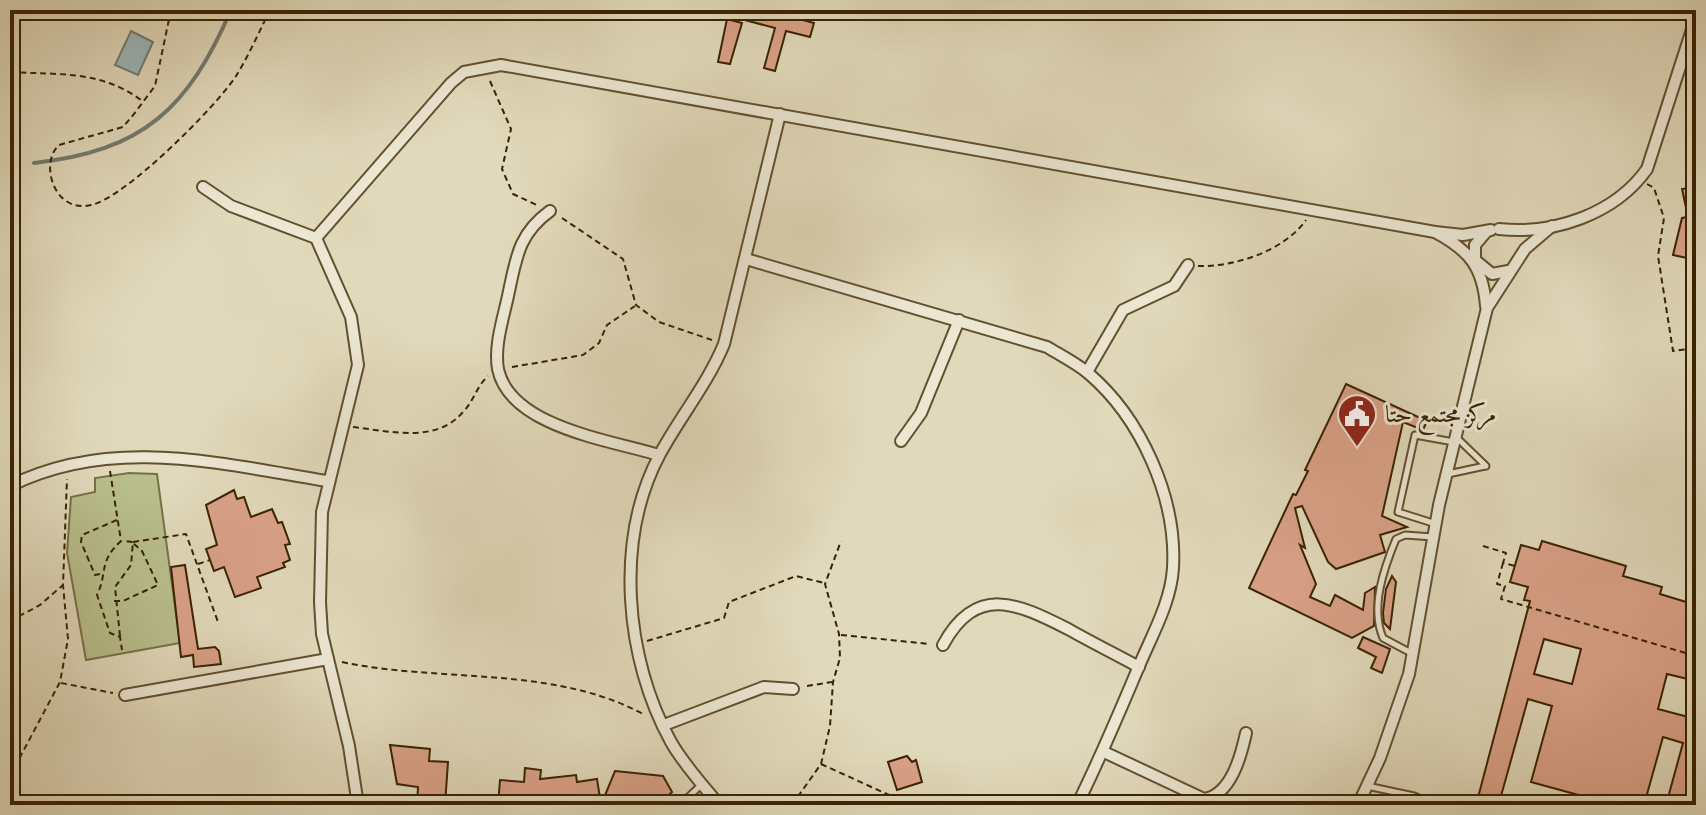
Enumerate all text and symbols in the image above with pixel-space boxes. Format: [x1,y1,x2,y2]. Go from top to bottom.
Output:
public building icon: مركز مجتمع حتا [1336,393,1378,448]
place label: مركز مجتمع حتا [1385,400,1496,436]

